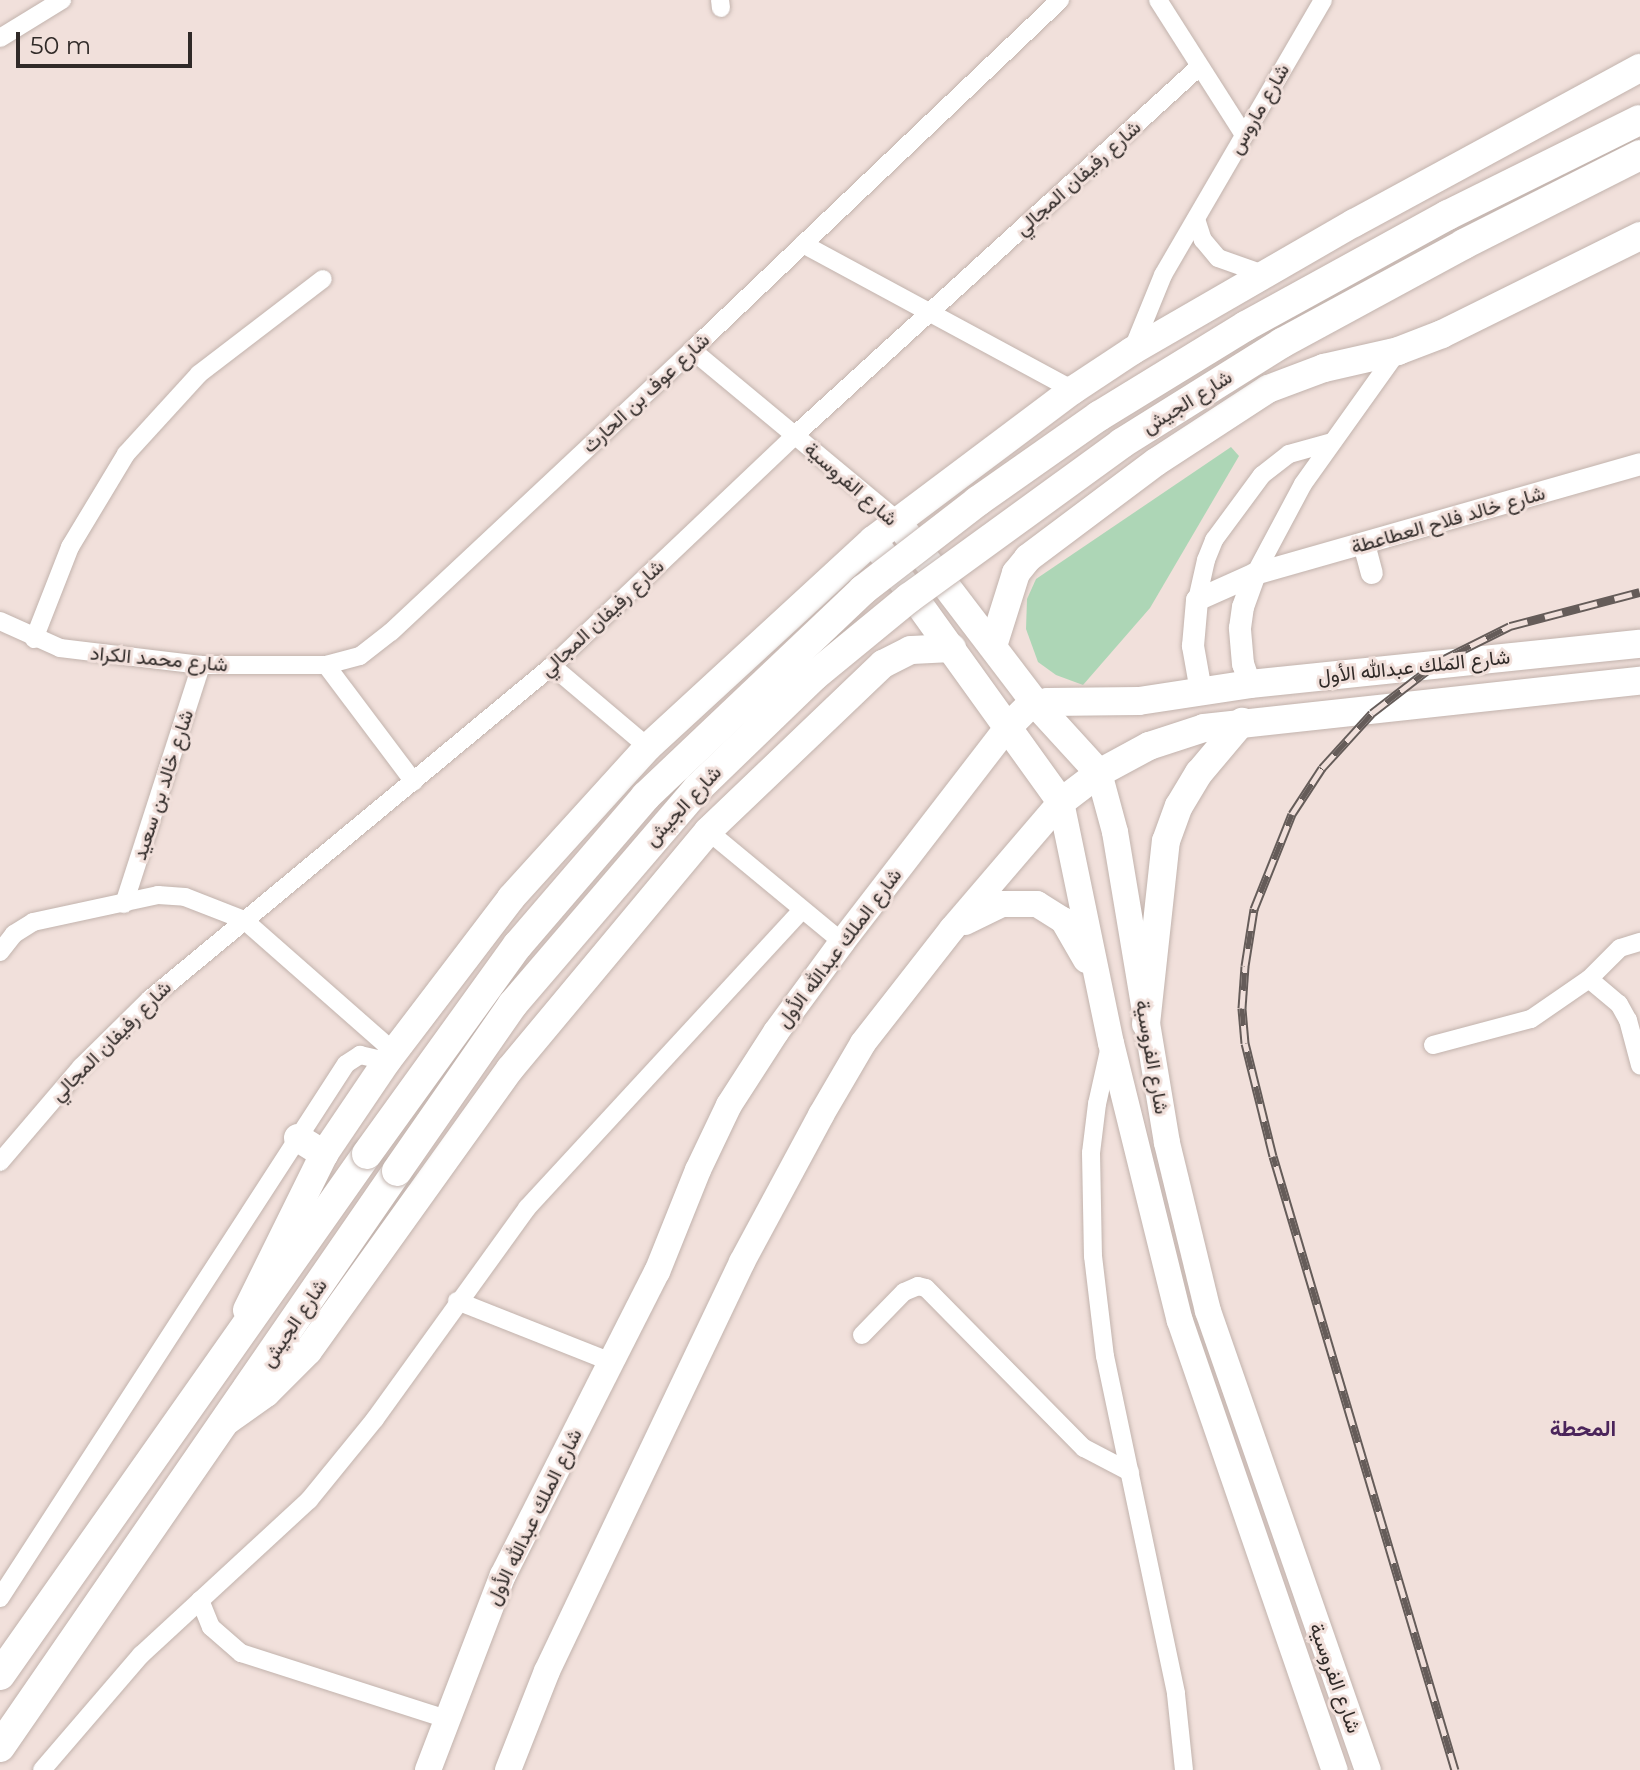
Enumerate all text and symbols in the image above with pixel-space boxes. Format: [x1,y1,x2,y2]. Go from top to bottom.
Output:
scale bar [20,16,196,66]
text: 50 m [30,31,91,60]
street label: شارع ماروس [1223,60,1295,158]
street label: شارع رفيفان المجالي [1010,115,1146,241]
street label: شارع عوف بن الحارث [577,328,715,458]
street label: شارع الجيش [1138,365,1236,439]
street label: شارع الفروسية [800,437,902,531]
street label: شارع خالد فلاح العطاعطة [1348,481,1548,559]
street label: شارع رفيفان المجالي [535,554,669,682]
street label: شارع محمد الكراد [89,641,229,677]
street label: شارع الملك عبدالله الأول [1317,645,1511,689]
street label: شارع خالد بن سعيد [127,707,199,863]
street label: شارع الجيش [640,761,726,851]
street label: شارع الملك عبدالله الأول [771,864,907,1032]
street label: شارع رفيفان المجالي [46,976,176,1106]
street label: شارع الفروسية [1130,998,1174,1116]
street label: شارع الجيش [256,1274,332,1372]
district label: المحطة [1550,1416,1616,1442]
street label: شارع الملك عبدالله الأول [481,1425,587,1609]
street label: شارع الفروسية [1304,1620,1366,1736]

